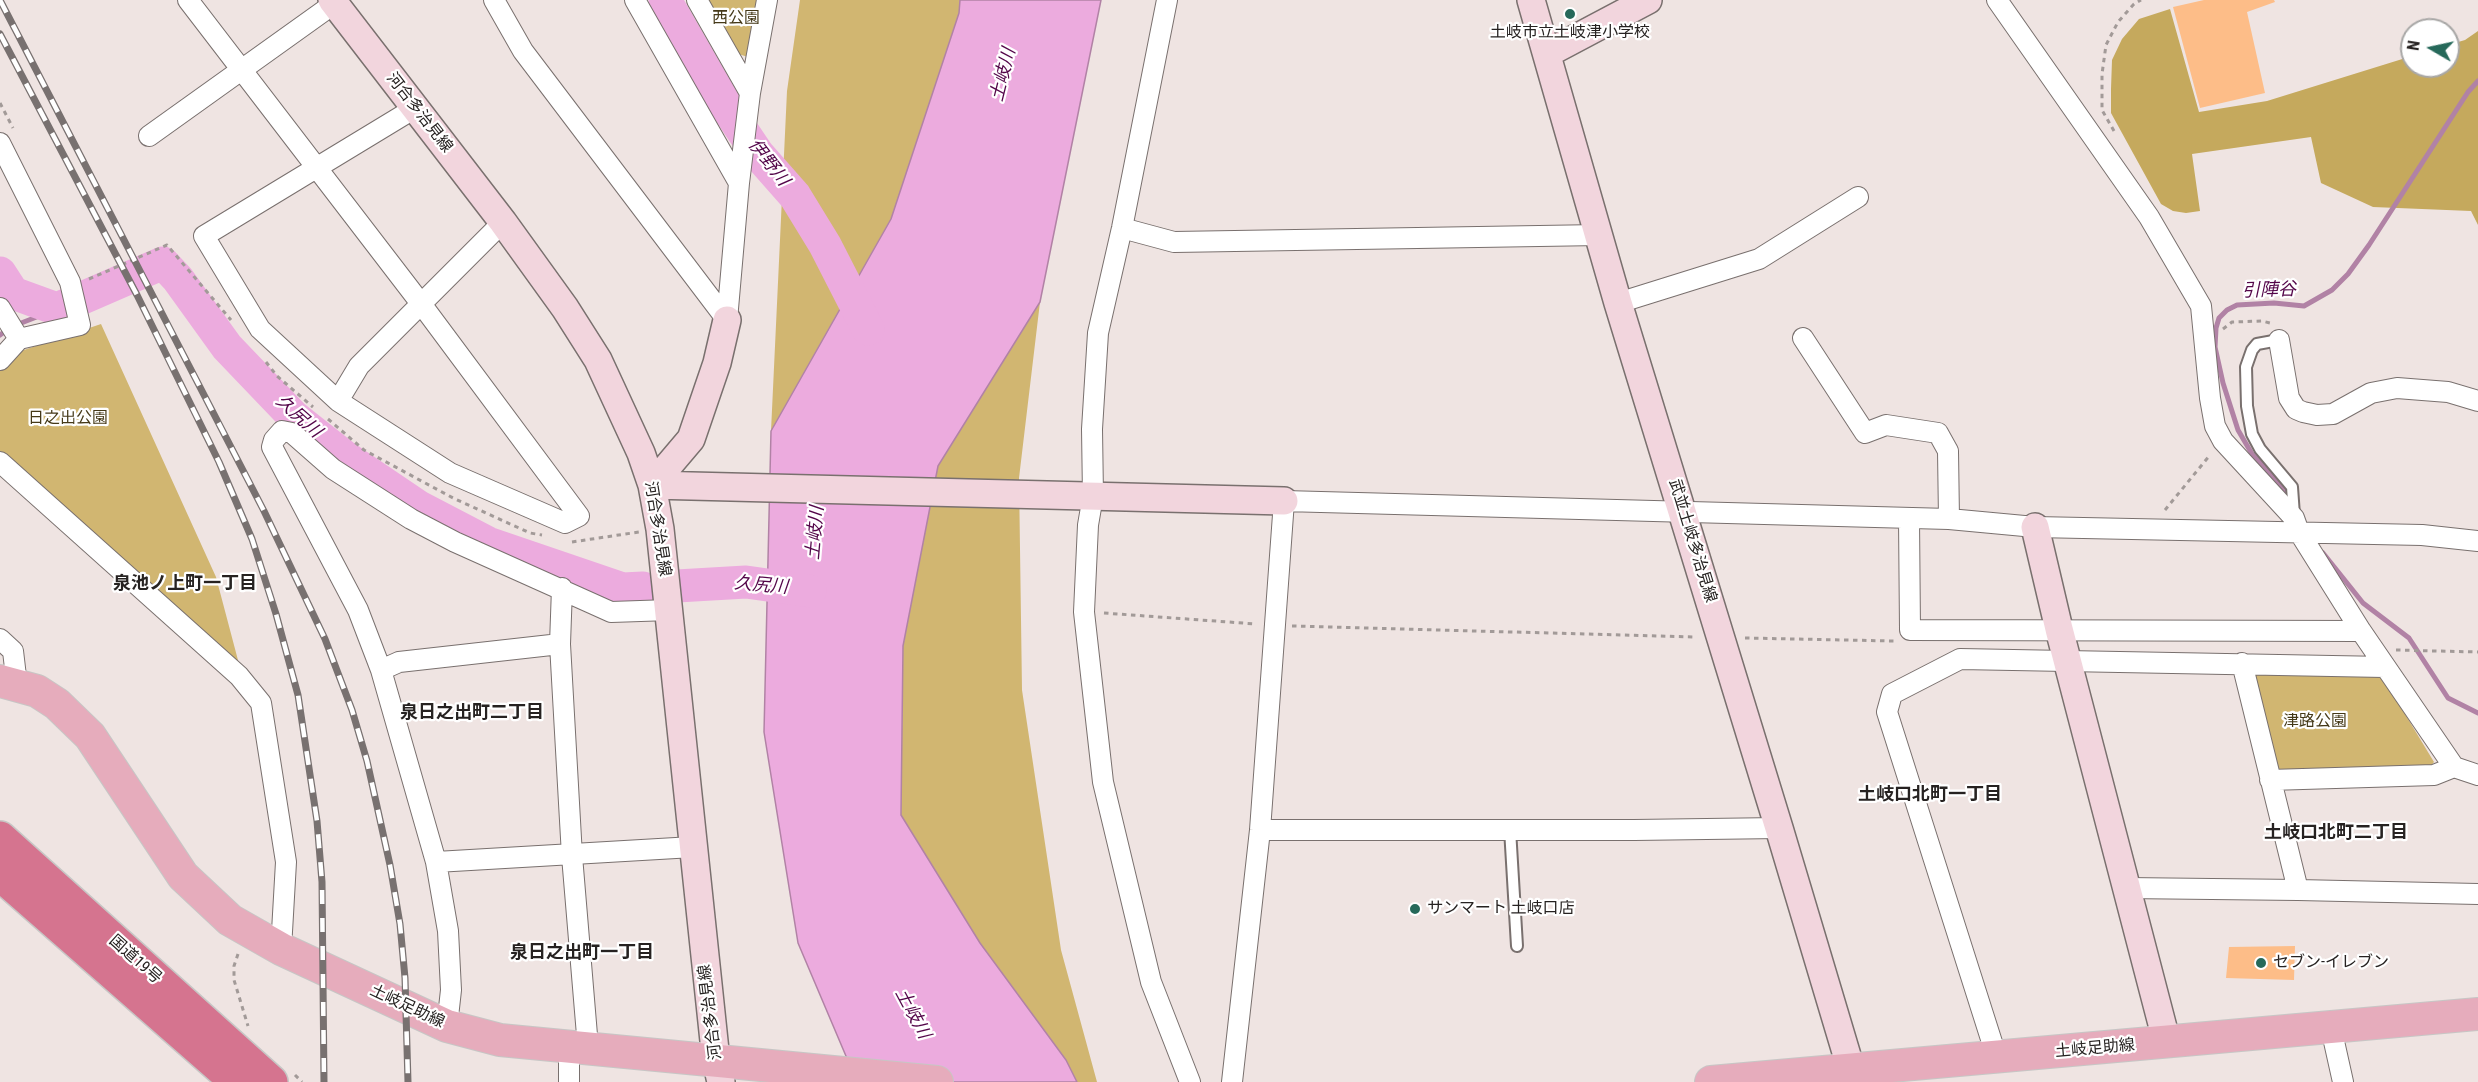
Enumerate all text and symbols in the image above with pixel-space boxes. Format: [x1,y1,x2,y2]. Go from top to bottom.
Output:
marker: 土岐市立土岐津小学校 [1563,7,1577,21]
park label: 西公園 [712,9,760,29]
north arrow [2400,18,2460,78]
place label: 土岐市立土岐津小学校 [1490,23,1650,43]
text: N [2404,39,2424,52]
water label: 土岐川 [987,46,1021,104]
street label: 河合多治見線 [382,69,456,157]
water label: 伊野川 [743,135,793,191]
water label: 引陣谷 [2242,279,2296,303]
water label: 久尻川 [271,391,325,443]
park label: 日之出公園 [28,409,108,429]
street label: 武並土岐多治見線 [1664,477,1720,605]
street label: 河合多治見線 [640,480,674,578]
water label: 土岐川 [803,505,829,561]
district label: 泉池ノ上町一丁目 [113,573,257,595]
water label: 久尻川 [733,573,789,599]
district label: 泉日之出町二丁目 [400,702,544,724]
park label: 津路公園 [2283,712,2347,732]
district label: 土岐口北町一丁目 [1858,784,2002,806]
district label: 土岐口北町二丁目 [2264,822,2408,844]
place label: サンマート 土岐口店 [1427,899,1575,919]
marker: サンマート 土岐口店 [1408,902,1422,916]
street label: 国道19号 [105,932,165,988]
district label: 泉日之出町一丁目 [510,942,654,964]
place label: セブン-イレブン [2273,953,2389,973]
marker: セブン-イレブン [2254,956,2268,970]
street label: 河合多治見線 [696,963,726,1061]
street label: 土岐足助線 [367,981,447,1033]
water label: 土岐川 [890,985,934,1043]
street label: 土岐足助線 [2054,1036,2136,1062]

